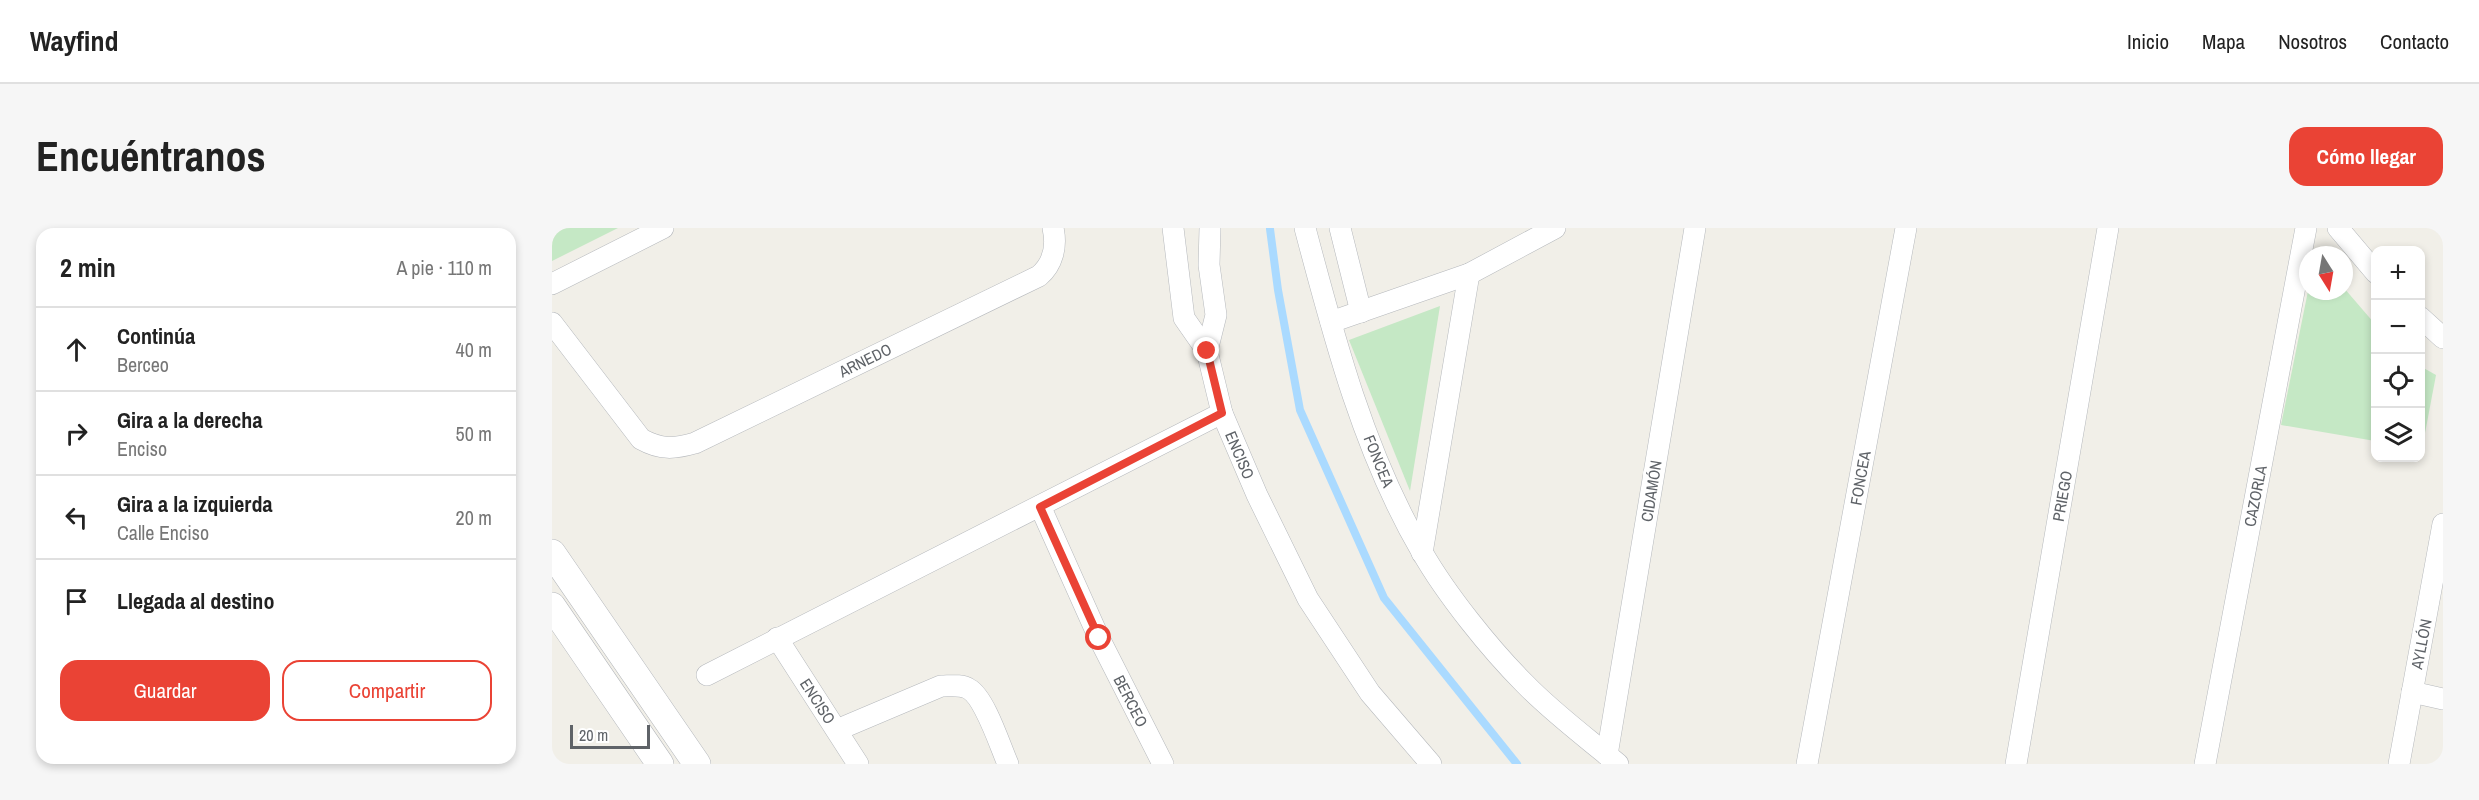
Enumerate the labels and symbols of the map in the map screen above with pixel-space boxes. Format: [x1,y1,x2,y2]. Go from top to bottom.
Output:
north arrow [2299,246,2353,300]
route end [1193,337,1219,363]
street label: ARNEDO [834,338,895,383]
street label: ENCISO [1220,428,1260,482]
street label: FONCEA [1359,432,1400,491]
street label: FONCEA [1844,449,1876,507]
street label: CIDAMÓN [1635,459,1667,523]
street label: CAZORLA [2238,463,2272,529]
street label: PRIEGO [2047,469,2077,523]
street label: AYLLÓN [2405,617,2437,672]
route start [1085,624,1111,650]
street label: BERCEO [1109,671,1153,731]
street label: ENCISO [795,674,841,728]
scale bar [570,722,650,750]

